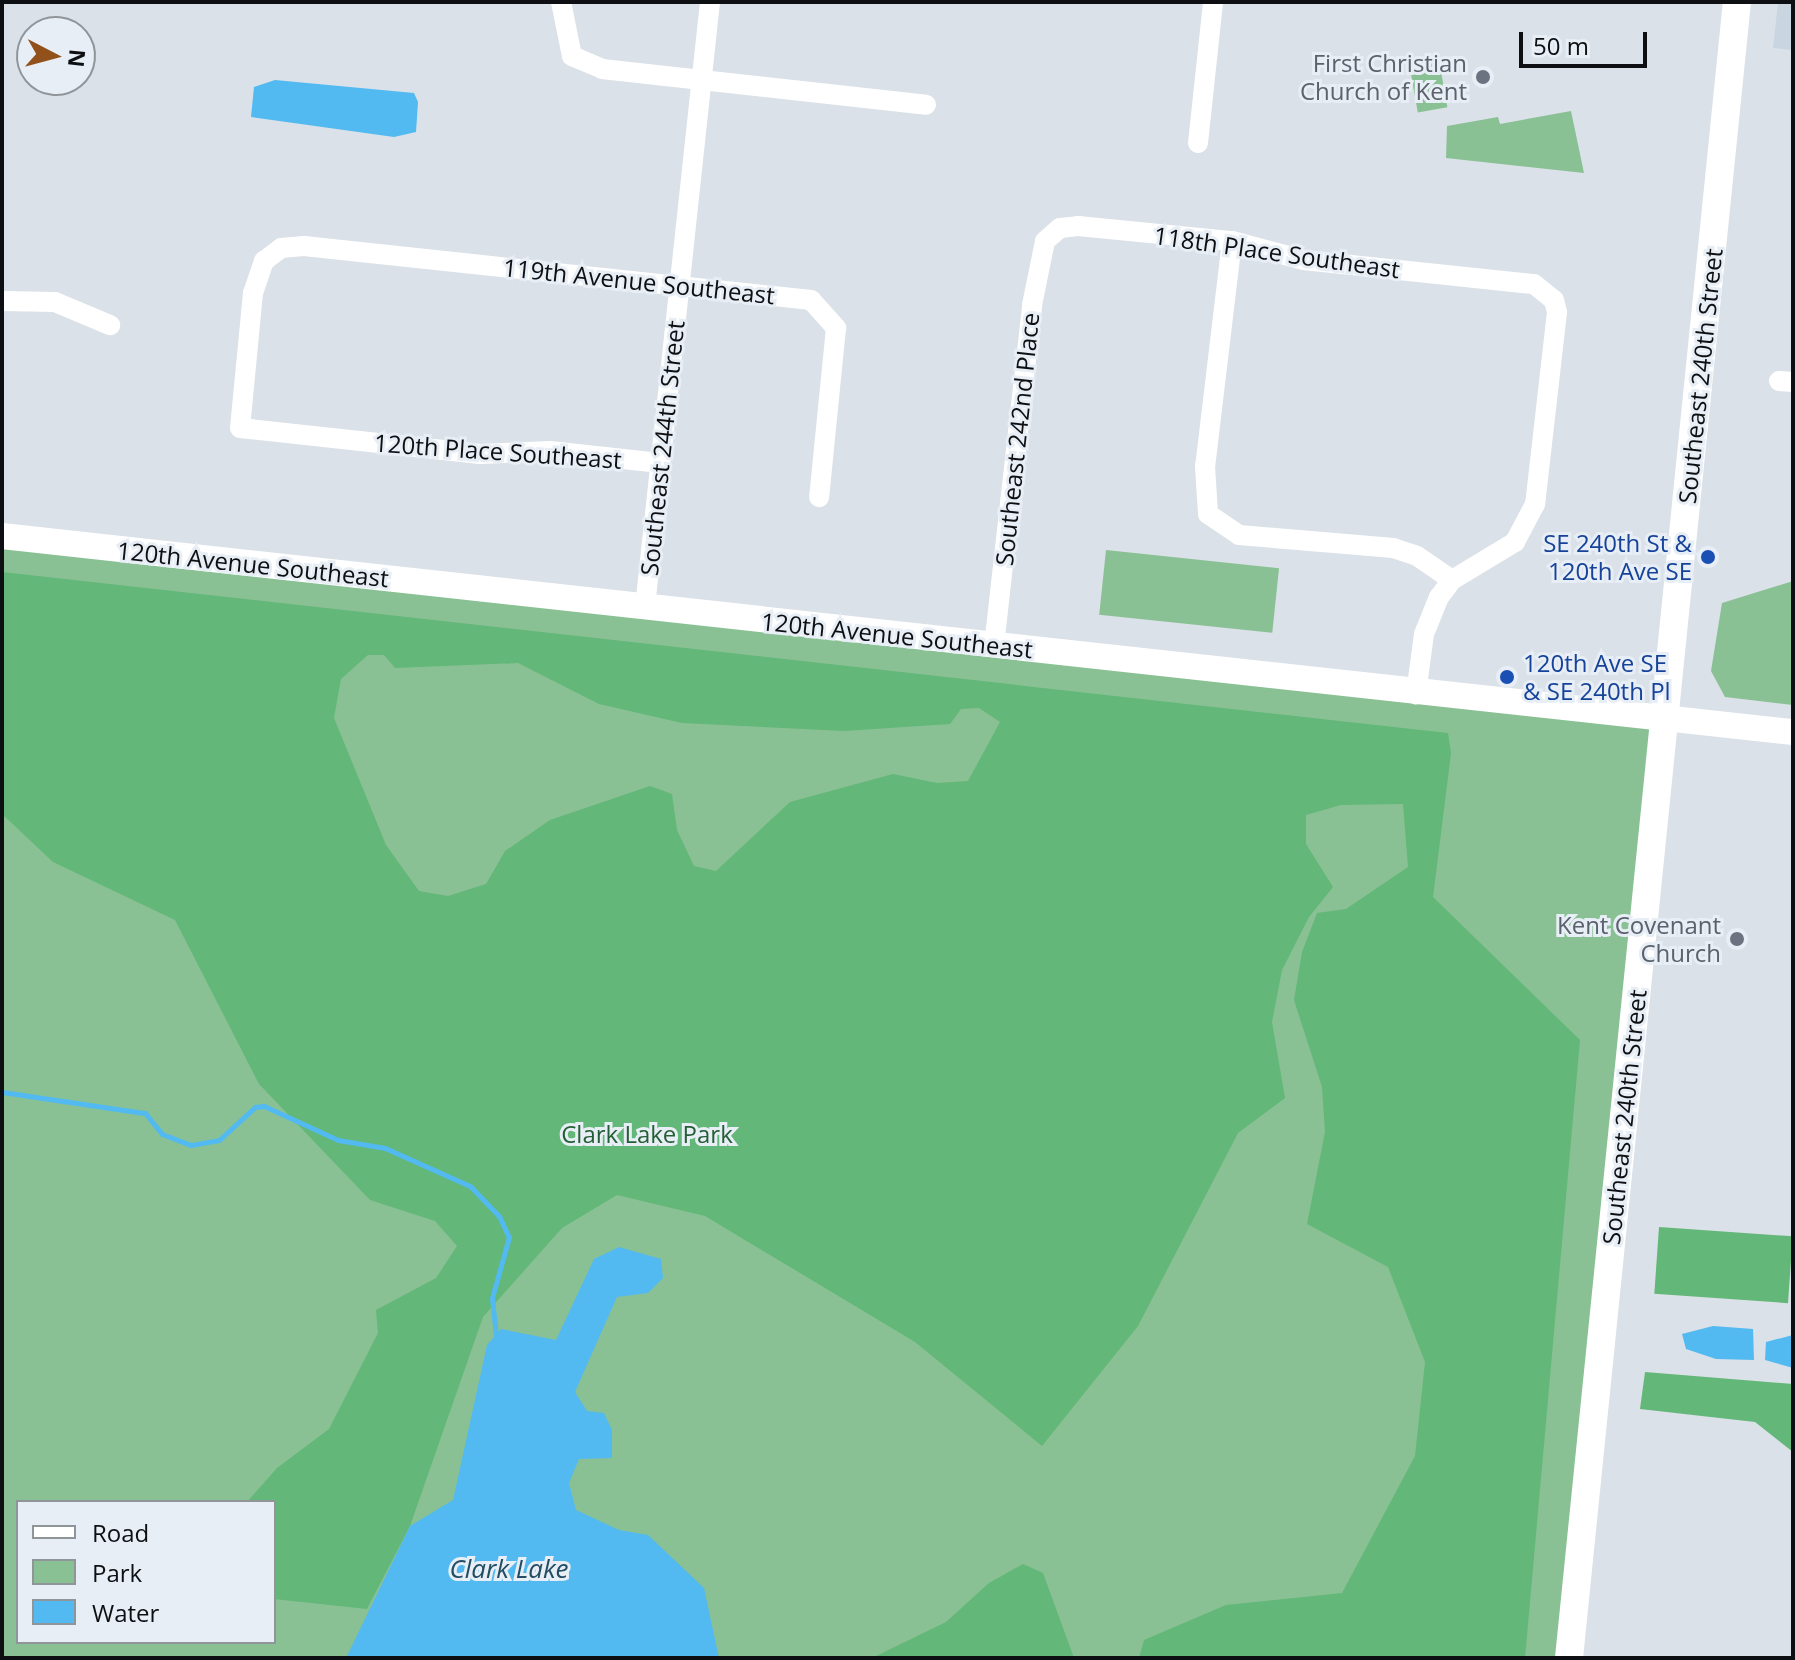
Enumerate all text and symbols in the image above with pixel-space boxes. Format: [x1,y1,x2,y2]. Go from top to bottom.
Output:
north arrow [16,16,96,96]
scale bar [1523,16,1651,66]
text: 50 m [1533,29,1589,62]
text: N [62,48,94,69]
place label: First Christian Church of Kent [1300,49,1467,105]
marker: First Christian Church of Kent [1474,68,1492,86]
street label: 118th Place Southeast [1152,220,1402,284]
street label: Southeast 240th Street [1672,247,1728,505]
street label: 119th Avenue Southeast [502,252,776,310]
street label: Southeast 242nd Place [989,311,1045,567]
street label: Southeast 244th Street [634,319,690,577]
street label: 120th Place Southeast [373,428,623,474]
place label: SE 240th St & 120th Ave SE [1543,529,1692,585]
street label: 120th Avenue Southeast [116,535,390,593]
marker: SE 240th St & 120th Ave SE [1699,548,1717,566]
street label: 120th Avenue Southeast [760,606,1034,664]
place label: 120th Ave SE & SE 240th Pl [1523,649,1671,705]
marker: 120th Ave SE & SE 240th Pl [1498,668,1516,686]
place label: Kent Covenant Church [1557,911,1721,967]
marker: Kent Covenant Church [1728,930,1746,948]
street label: Southeast 240th Street [1596,988,1652,1246]
park label: Clark Lake Park [561,1120,733,1148]
legend [16,1500,276,1644]
text: Road [92,1516,149,1549]
water label: Clark Lake [449,1553,569,1585]
text: Park [92,1556,142,1589]
text: Water [92,1596,159,1629]

